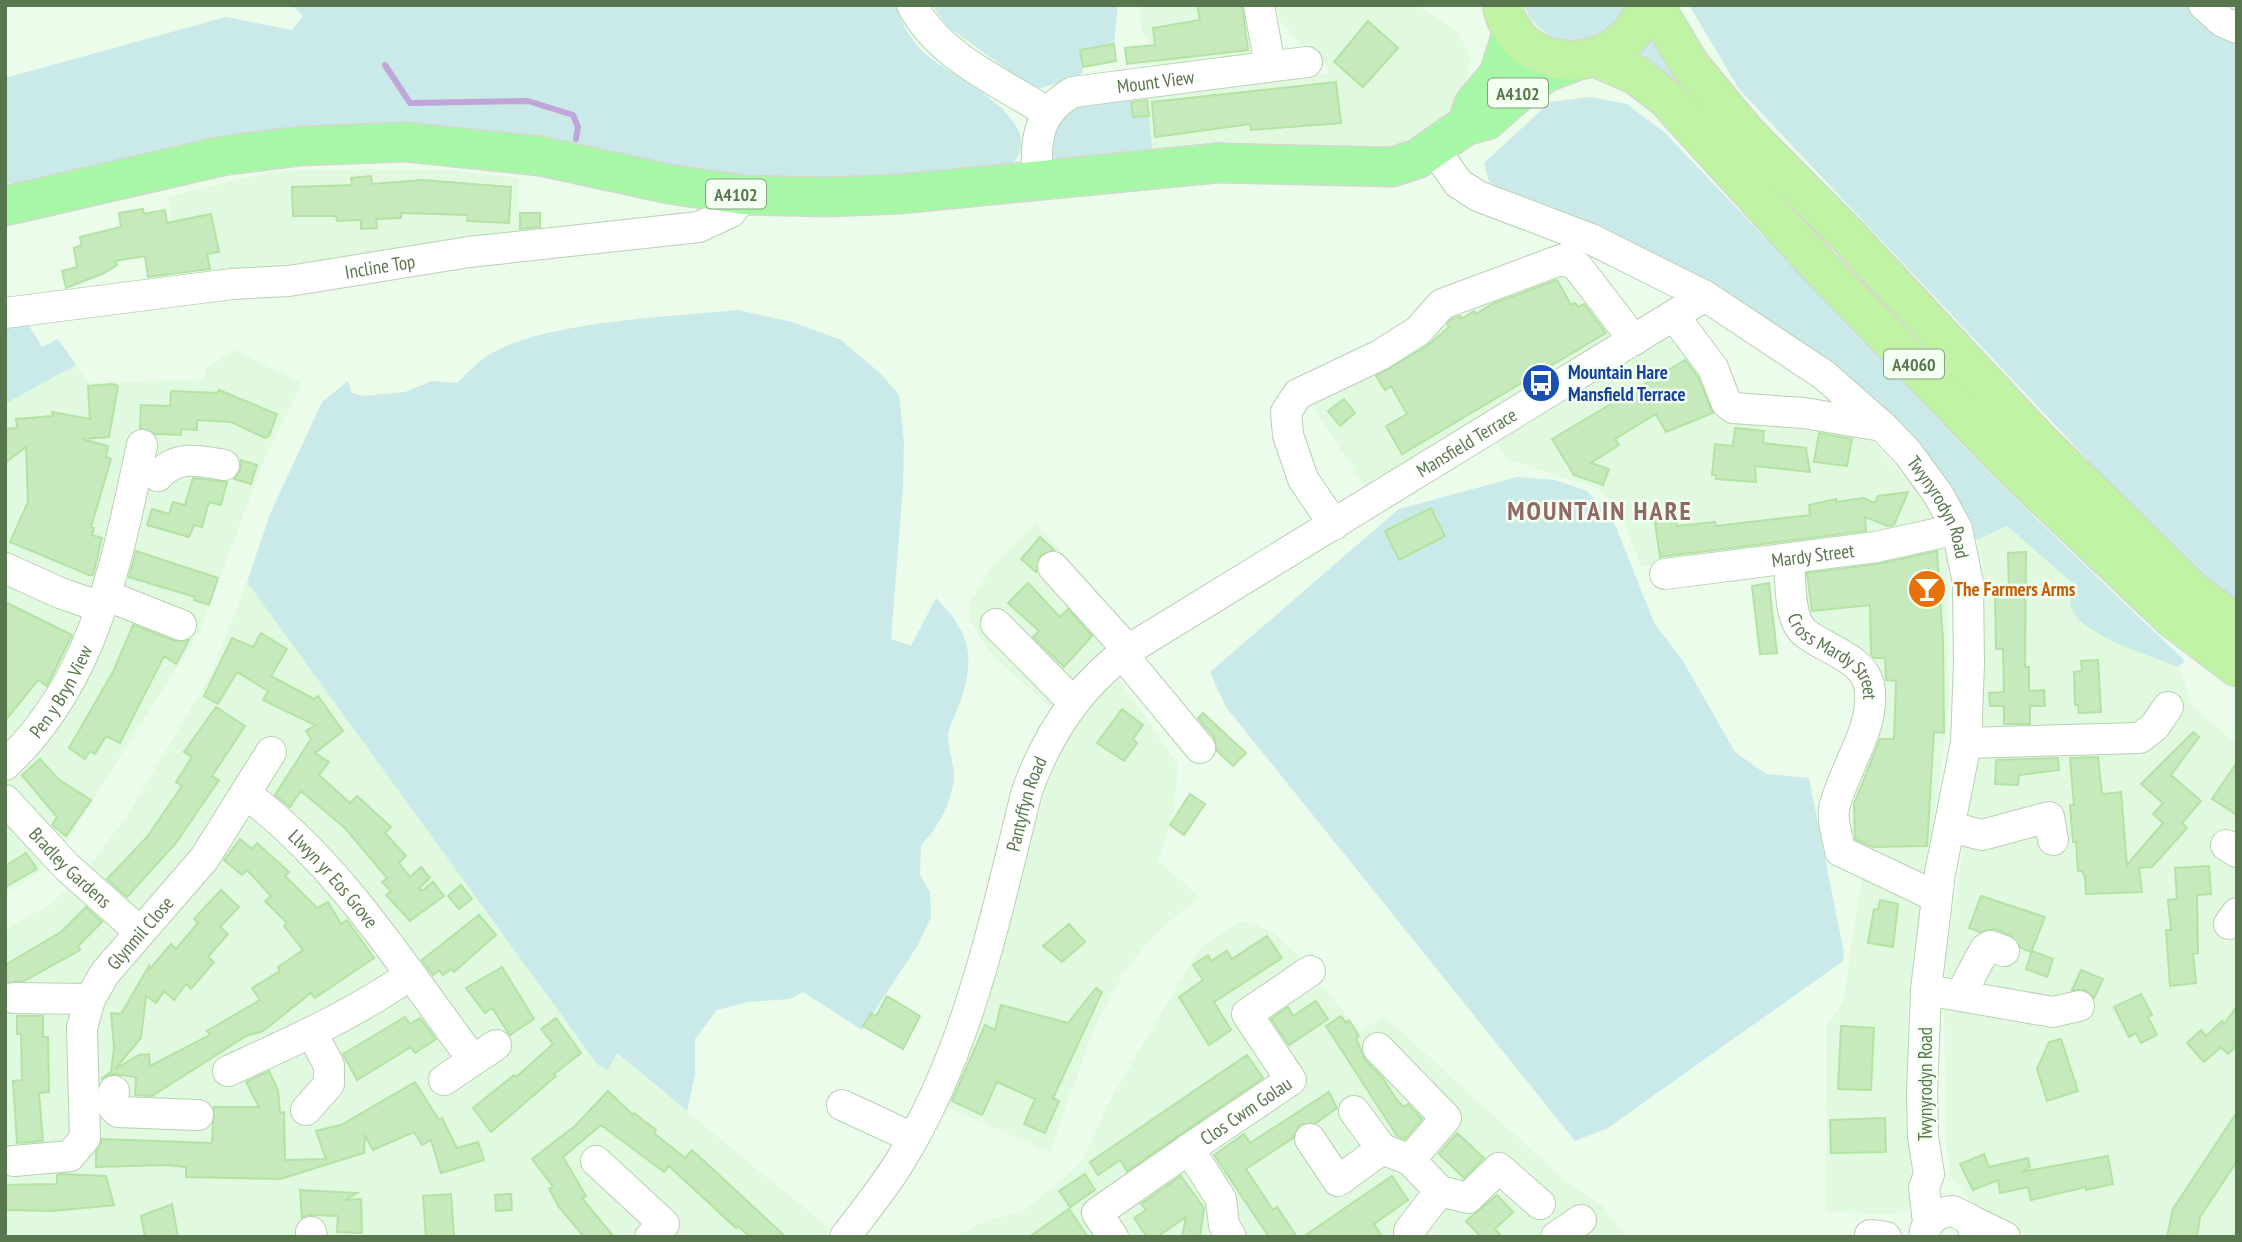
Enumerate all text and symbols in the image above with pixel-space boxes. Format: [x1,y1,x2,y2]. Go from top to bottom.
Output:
street label: Mount View [1116,64,1196,98]
road number: A4102 [1488,78,1548,108]
road number: A4102 [706,180,766,209]
street label: Incline Top [343,249,417,284]
road number: A4060 [1884,350,1944,378]
place label: Mountain Hare Mansfield Terrace [1568,360,1686,406]
bus stop icon: Mountain Hare Mansfield Terrace [1520,362,1562,404]
street label: Mansfield Terrace [1412,402,1521,482]
street label: Twynyrodyn Road [1902,451,1975,561]
district label: MOUNTAIN HARE [1507,494,1693,527]
street label: Mardy Street [1770,538,1856,572]
bar icon: The Farmers Arms [1906,568,1948,610]
place label: The Farmers Arms [1954,577,2076,601]
street label: Cross Mardy Street [1783,610,1882,701]
street label: Pen y Bryn View [24,641,98,743]
street label: Pantyffyn Road [1001,752,1052,854]
street label: Bradley Gardens [24,822,116,913]
street label: Llwyn yr Eos Grove [283,824,384,933]
street label: Glynmil Close [101,891,179,975]
street label: Twynyrodyn Road [1913,1027,1937,1141]
street label: Clos Cwm Golau [1195,1071,1296,1150]

